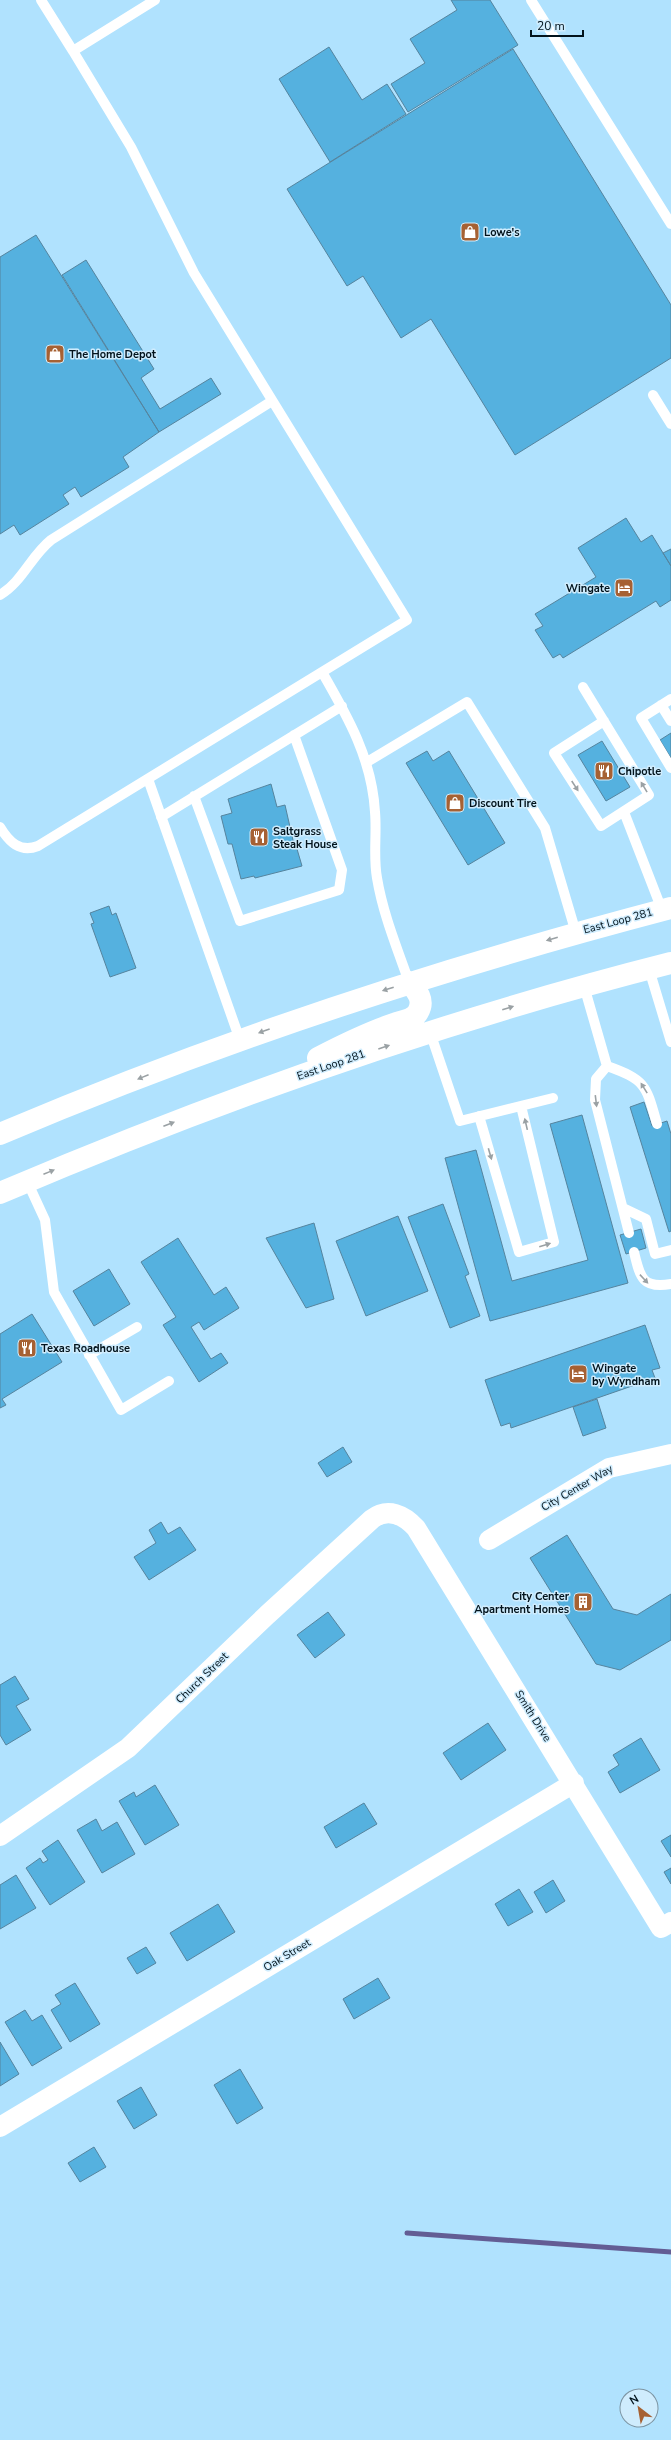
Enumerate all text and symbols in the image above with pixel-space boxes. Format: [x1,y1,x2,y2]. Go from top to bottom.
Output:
scale bar [531,12,583,38]
text: 20 m [537,18,565,34]
shop icon: Lowe's [459,221,481,243]
place label: Lowe's [484,225,520,240]
shop icon: The Home Depot [44,343,66,365]
place label: The Home Depot [69,347,157,362]
hotel icon: Wingate [613,577,635,599]
place label: Wingate [566,581,610,596]
restaurant icon: Chipotle [593,760,615,782]
place label: Chipotle [618,764,661,779]
one-way arrow [572,780,579,792]
one-way arrow [640,782,648,792]
shop icon: Discount Tire [444,792,466,814]
place label: Discount Tire [469,796,537,811]
place label: Saltgrass Steak House [273,824,337,852]
restaurant icon: Saltgrass Steak House [248,826,270,848]
street label: East Loop 281 [582,905,654,937]
one-way arrow [546,936,558,942]
one-way arrow [381,986,393,992]
one-way arrow [503,1005,515,1011]
one-way arrow [258,1028,270,1034]
one-way arrow [379,1044,391,1050]
street label: East Loop 281 [295,1046,367,1084]
one-way arrow [136,1074,148,1080]
one-way arrow [641,1082,648,1094]
one-way arrow [593,1095,599,1107]
one-way arrow [522,1118,528,1131]
one-way arrow [164,1120,176,1126]
one-way arrow [487,1148,493,1160]
one-way arrow [43,1169,55,1175]
one-way arrow [539,1242,551,1248]
one-way arrow [640,1274,649,1284]
restaurant icon: Texas Roadhouse [16,1337,38,1359]
place label: Texas Roadhouse [41,1341,130,1356]
place label: Wingate by Wyndham [592,1361,660,1389]
hotel icon: Wingate by Wyndham [567,1363,589,1385]
street label: City Center Way [538,1461,616,1515]
place label: City Center Apartment Homes [474,1589,570,1617]
building icon: City Center Apartment Homes [572,1591,594,1613]
street label: Church Street [172,1649,232,1707]
street label: Smith Drive [511,1688,555,1745]
street label: Oak Street [261,1935,314,1975]
north arrow [619,2388,659,2428]
text: N [627,2391,641,2408]

